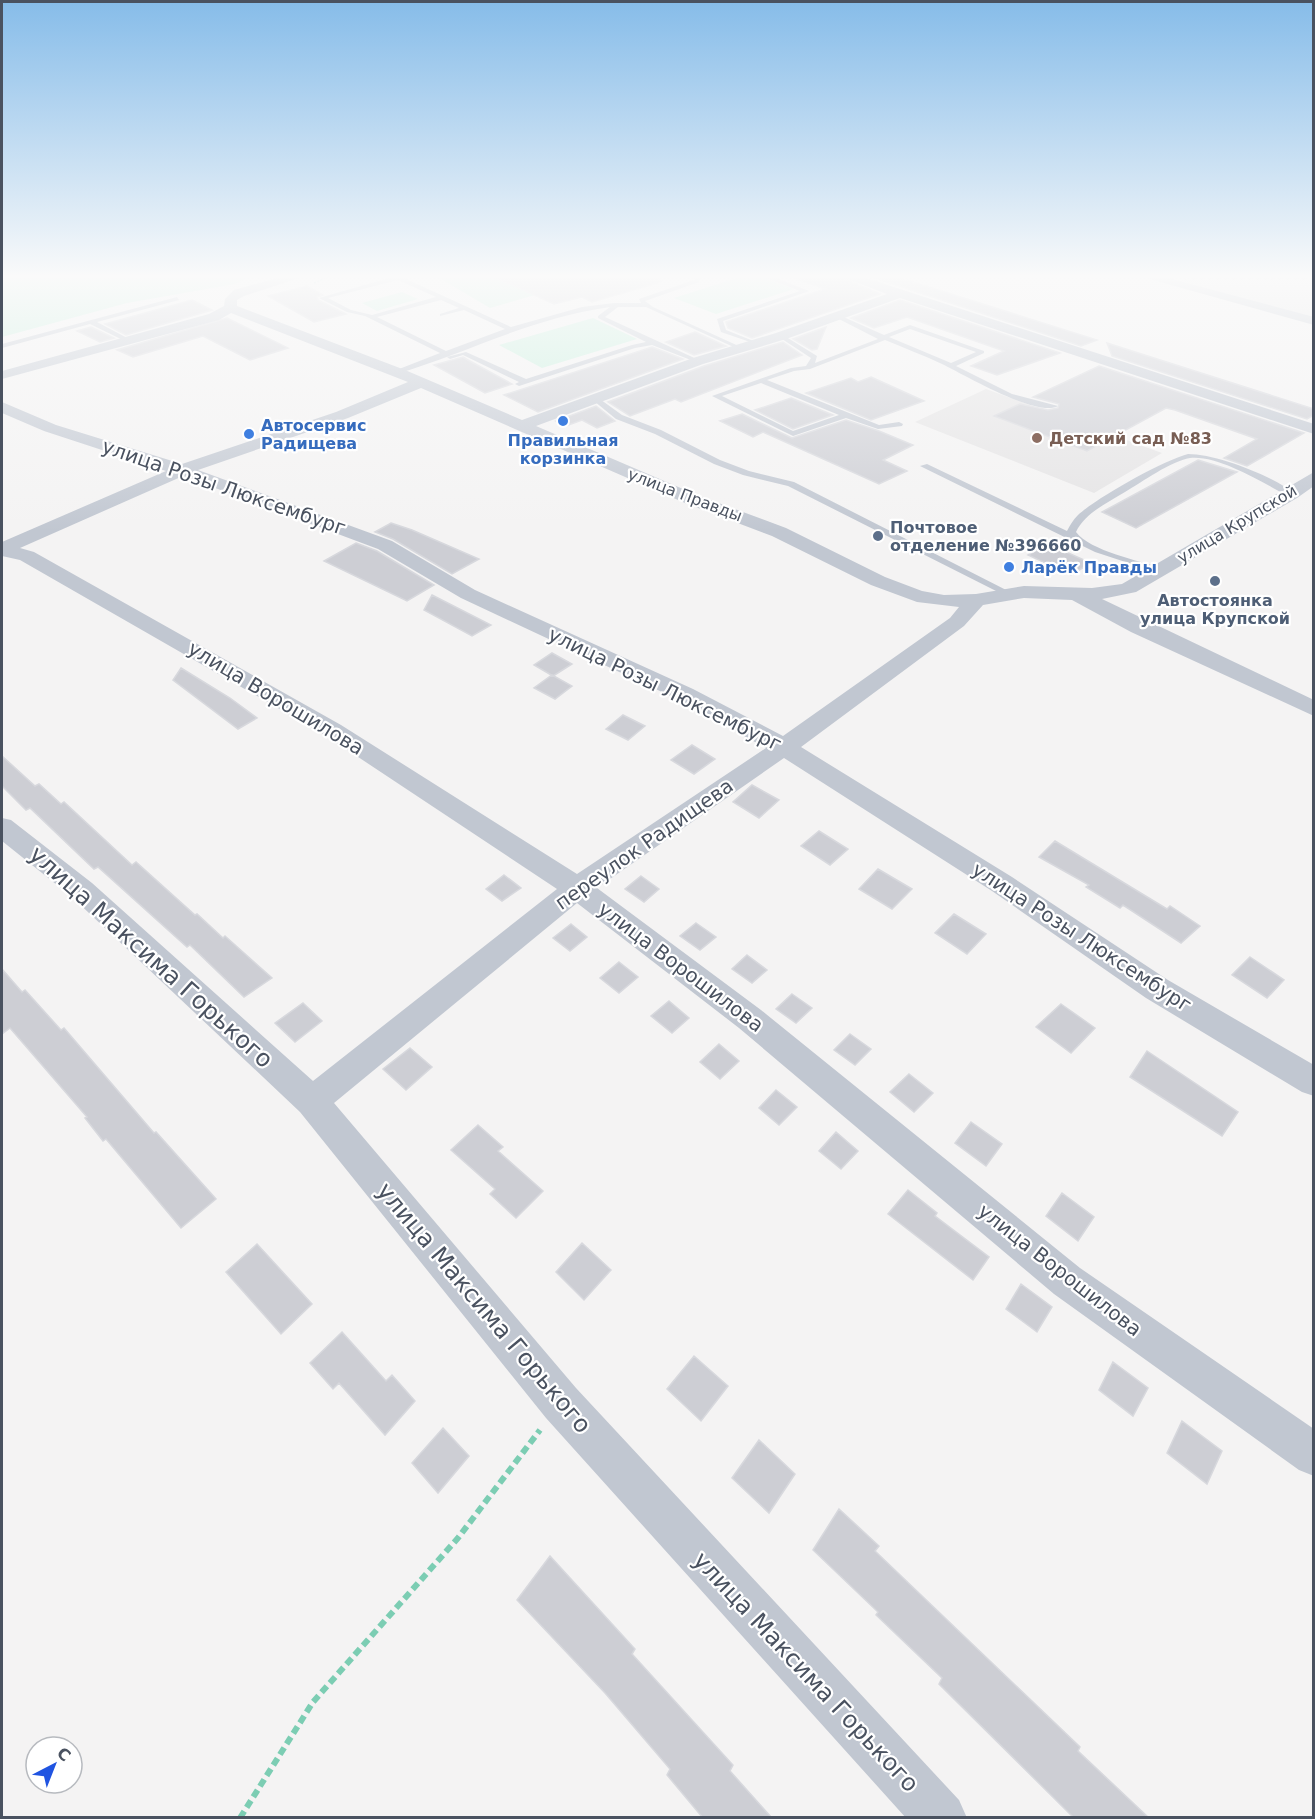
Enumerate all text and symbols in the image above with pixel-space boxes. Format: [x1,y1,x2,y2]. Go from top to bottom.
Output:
marker: Правильная корзинка [556,414,570,428]
place label: Автосервис Радищева [261,416,366,453]
marker: Автосервис Радищева [242,427,256,441]
place label: Детский сад №83 [1049,429,1212,448]
place label: Правильная корзинка [508,431,618,468]
marker: Детский сад №83 [1030,431,1044,445]
street label: улица Розы Люксембург [99,434,349,540]
street label: улица Правды [625,464,745,526]
street label: улица Крупской [1174,481,1300,567]
place label: Почтовое отделение №396660 [890,518,1081,555]
marker: Почтовое отделение №396660 [871,529,885,543]
place label: Ларёк Правды [1021,558,1157,577]
marker: Ларёк Правды [1002,560,1016,574]
marker: Автостоянка улица Крупской [1208,574,1222,588]
place label: Автостоянка улица Крупской [1140,591,1290,628]
street label: улица Розы Люксембург [544,622,786,756]
street label: улица Ворошилова [184,636,368,760]
street label: переулок Радищева [550,773,738,915]
street label: улица Максима Горького [23,840,279,1074]
street label: улица Розы Люксембург [968,857,1196,1017]
street label: улица Ворошилова [593,897,769,1037]
street label: улица Максима Горького [371,1177,597,1439]
street label: улица Ворошилова [973,1199,1147,1341]
street label: улица Максима Горького [687,1546,925,1798]
north arrow [24,1735,84,1795]
text: С [53,1743,74,1765]

